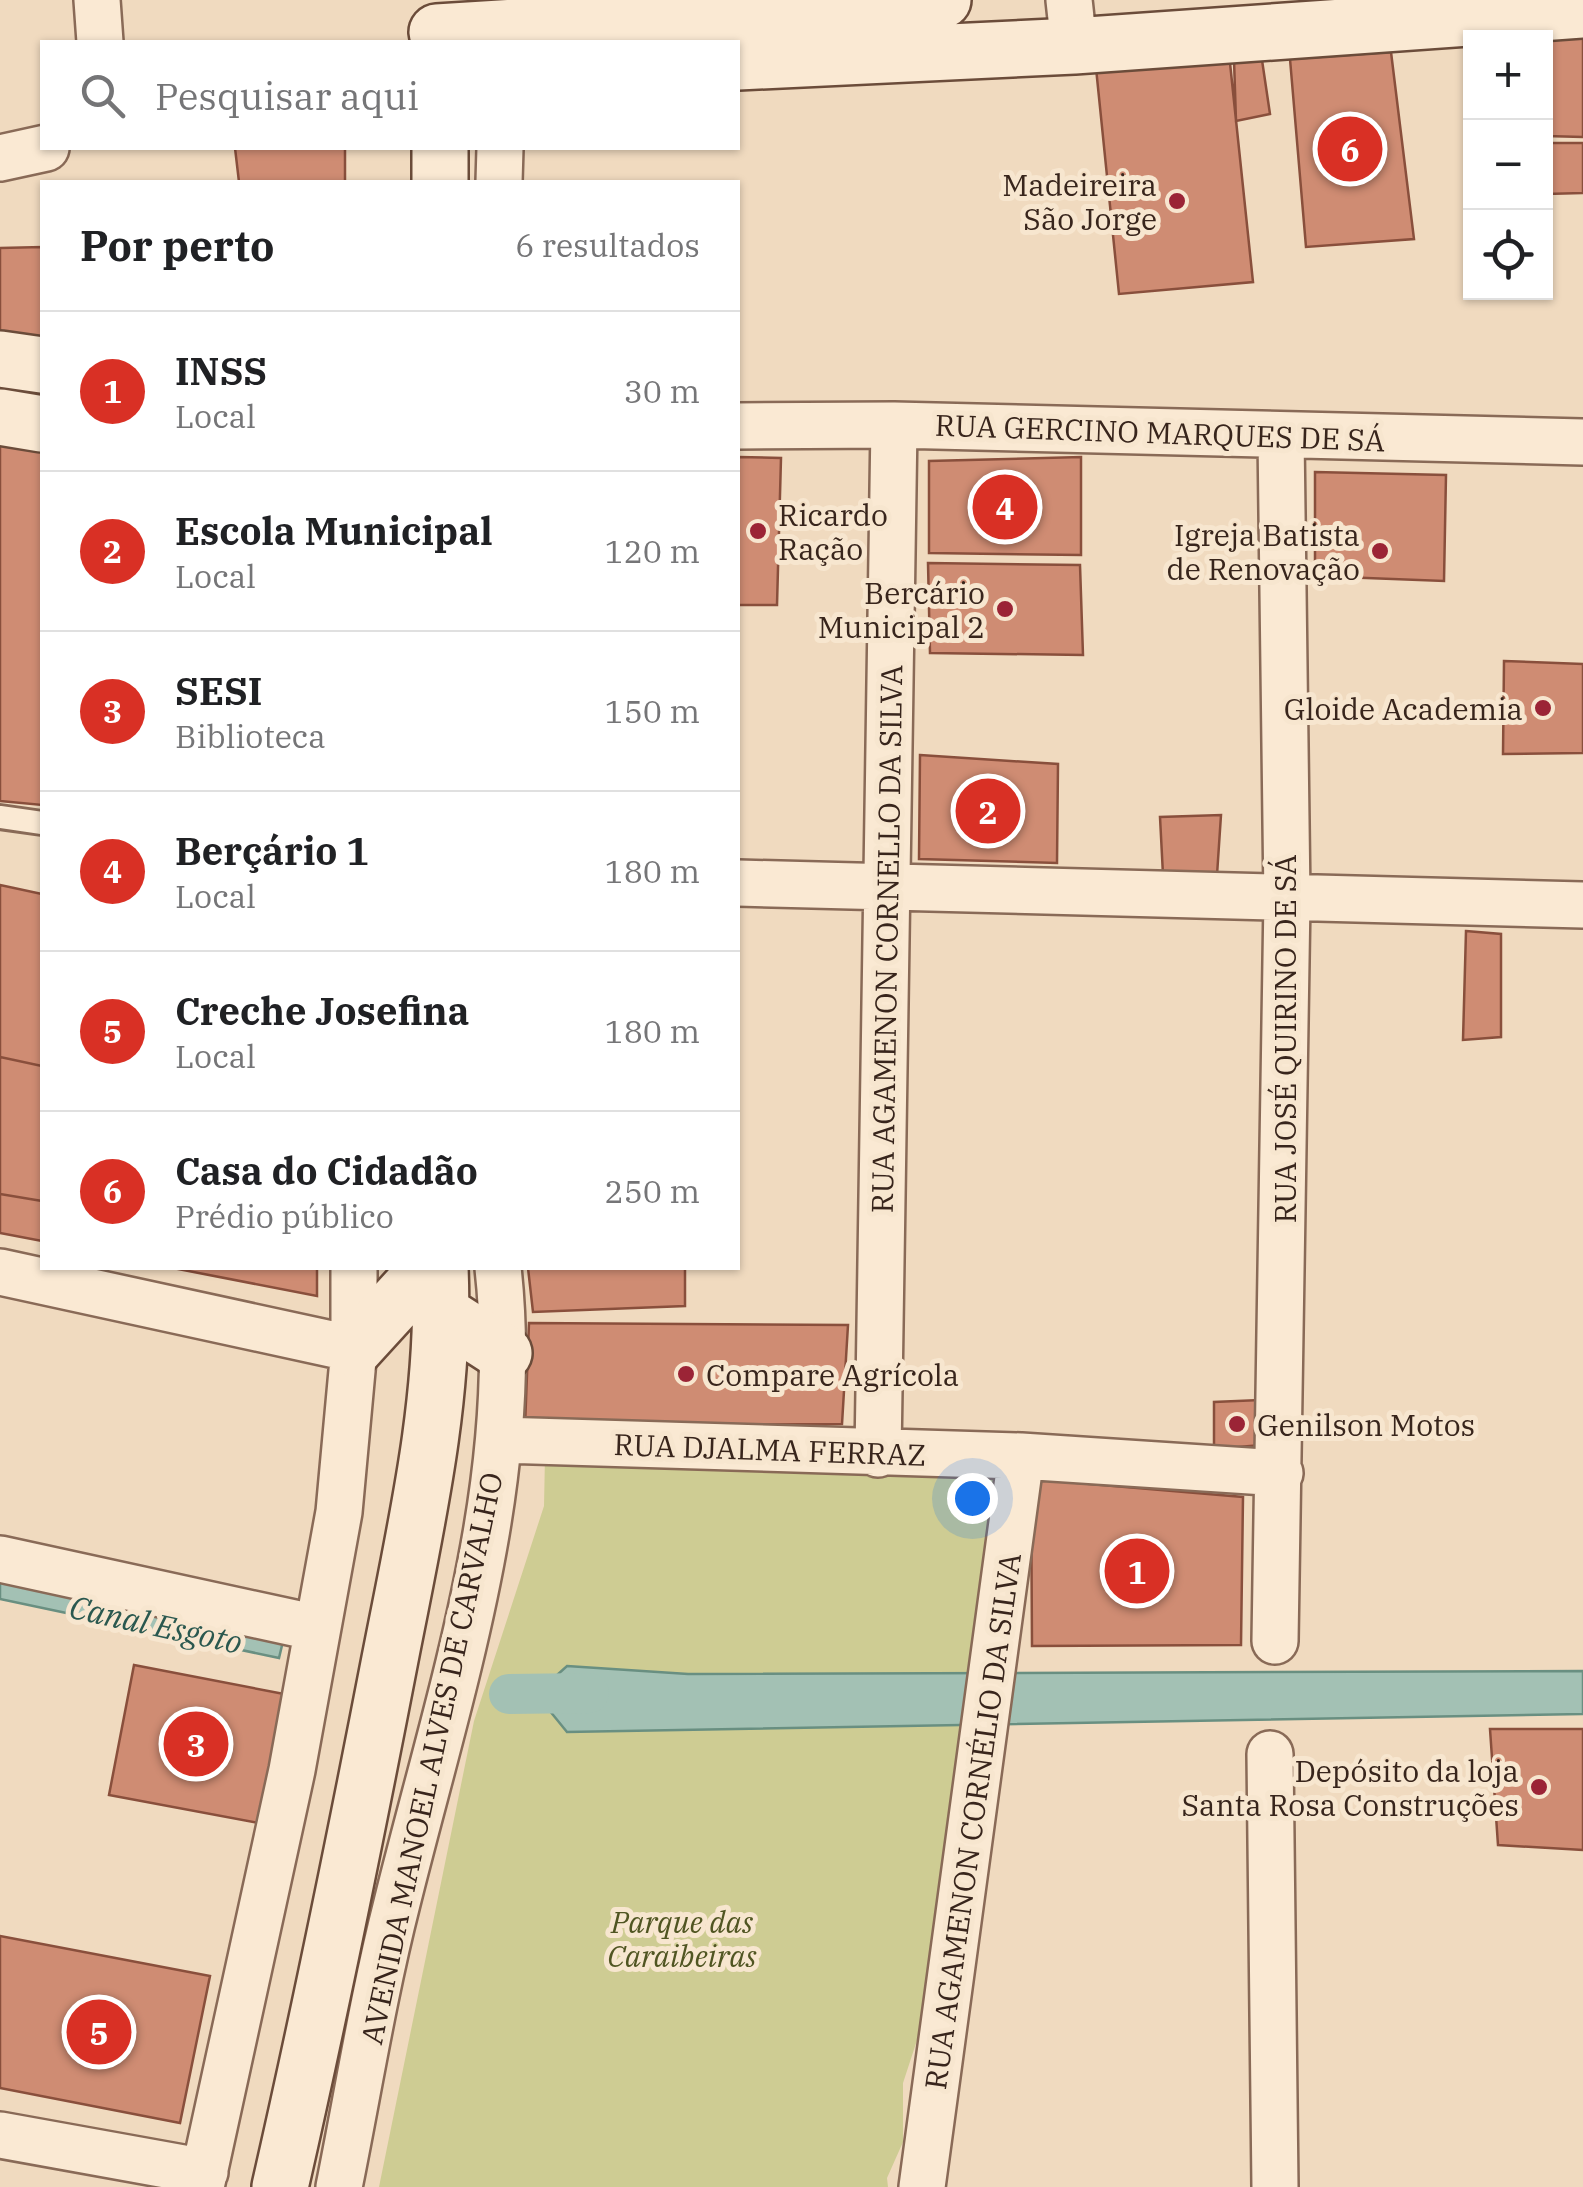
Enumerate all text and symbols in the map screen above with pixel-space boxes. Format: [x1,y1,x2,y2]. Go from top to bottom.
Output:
map controls [1463,30,1553,300]
button: + [1463,30,1553,120]
search box [40,40,740,150]
icon: search [75,68,130,123]
text: Pesquisar aqui [155,71,419,120]
pin: 6 [1318,112,1382,186]
button: − [1463,120,1553,210]
place label: Madeireira São Jorge [1002,165,1157,238]
marker: Madeireira São Jorge [1166,190,1188,212]
button: locate [1463,210,1553,300]
text: Por perto [80,218,274,273]
text: 6 resultados [515,224,700,266]
text: INSS [175,346,267,395]
text: 1 [103,370,122,412]
text: 30 m [624,370,700,412]
text: Local [175,395,256,437]
street label: RUA GERCINO MARQUES DE SÁ [934,405,1386,459]
pin: 4 [972,470,1038,544]
place label: Ricardo Ração [778,495,888,568]
text: Escola Municipal [175,506,493,555]
place label: Igreja Batista de Renovação [1166,515,1360,588]
marker: Ricardo Ração [747,520,769,542]
text: 2 [103,530,122,572]
text: 120 m [604,530,700,572]
marker: Igreja Batista de Renovação [1369,540,1391,562]
text: Local [175,555,256,597]
place label: Bercário Municipal 2 [818,573,985,646]
marker: Bercário Municipal 2 [994,598,1016,620]
street label: RUA AGAMENON CORNELLO DA SILVA [862,664,910,1214]
text: SESI [175,666,262,715]
place label: Gloide Academia [1284,689,1523,728]
text: 3 [103,690,122,732]
text: 150 m [604,690,700,732]
marker: Gloide Academia [1532,697,1554,719]
text: Biblioteca [175,715,326,757]
pin: 2 [956,774,1020,848]
text: Berçário 1 [175,826,369,875]
text: 4 [103,850,122,892]
text: 180 m [604,850,700,892]
street label: RUA JOSÉ QUIRINO DE SÁ [1265,854,1304,1224]
text: Local [175,875,256,917]
text: Creche Josefina [175,986,469,1035]
text: 5 [103,1010,122,1052]
text: 180 m [604,1010,700,1052]
text: Local [175,1035,256,1077]
text: Casa do Cidadão [175,1146,478,1195]
text: 6 [103,1170,122,1212]
text: 250 m [604,1170,700,1212]
text: Prédio público [175,1195,394,1237]
place label: Compare Agrícola [706,1355,959,1394]
marker: Compare Agrícola [675,1363,697,1385]
place label: Genilson Motos [1257,1405,1475,1444]
marker: Genilson Motos [1226,1413,1248,1435]
street label: RUA DJALMA FERRAZ [613,1424,927,1474]
street label: AVENIDA MANOEL ALVES DE CARVALHO [351,1468,511,2048]
your location [947,1473,998,1524]
pin: 1 [1104,1534,1170,1608]
street label: RUA AGAMENON CORNÉLIO DA SILVA [915,1550,1029,2092]
water label: Canal Esgoto [66,1585,246,1663]
pin: 3 [164,1706,228,1782]
place label: Depósito da loja Santa Rosa Construções [1181,1751,1519,1824]
marker: Depósito da loja Santa Rosa Construções [1528,1776,1550,1798]
park label: Parque das Caraibeiras [607,1902,757,1975]
pin: 5 [66,1994,132,2070]

